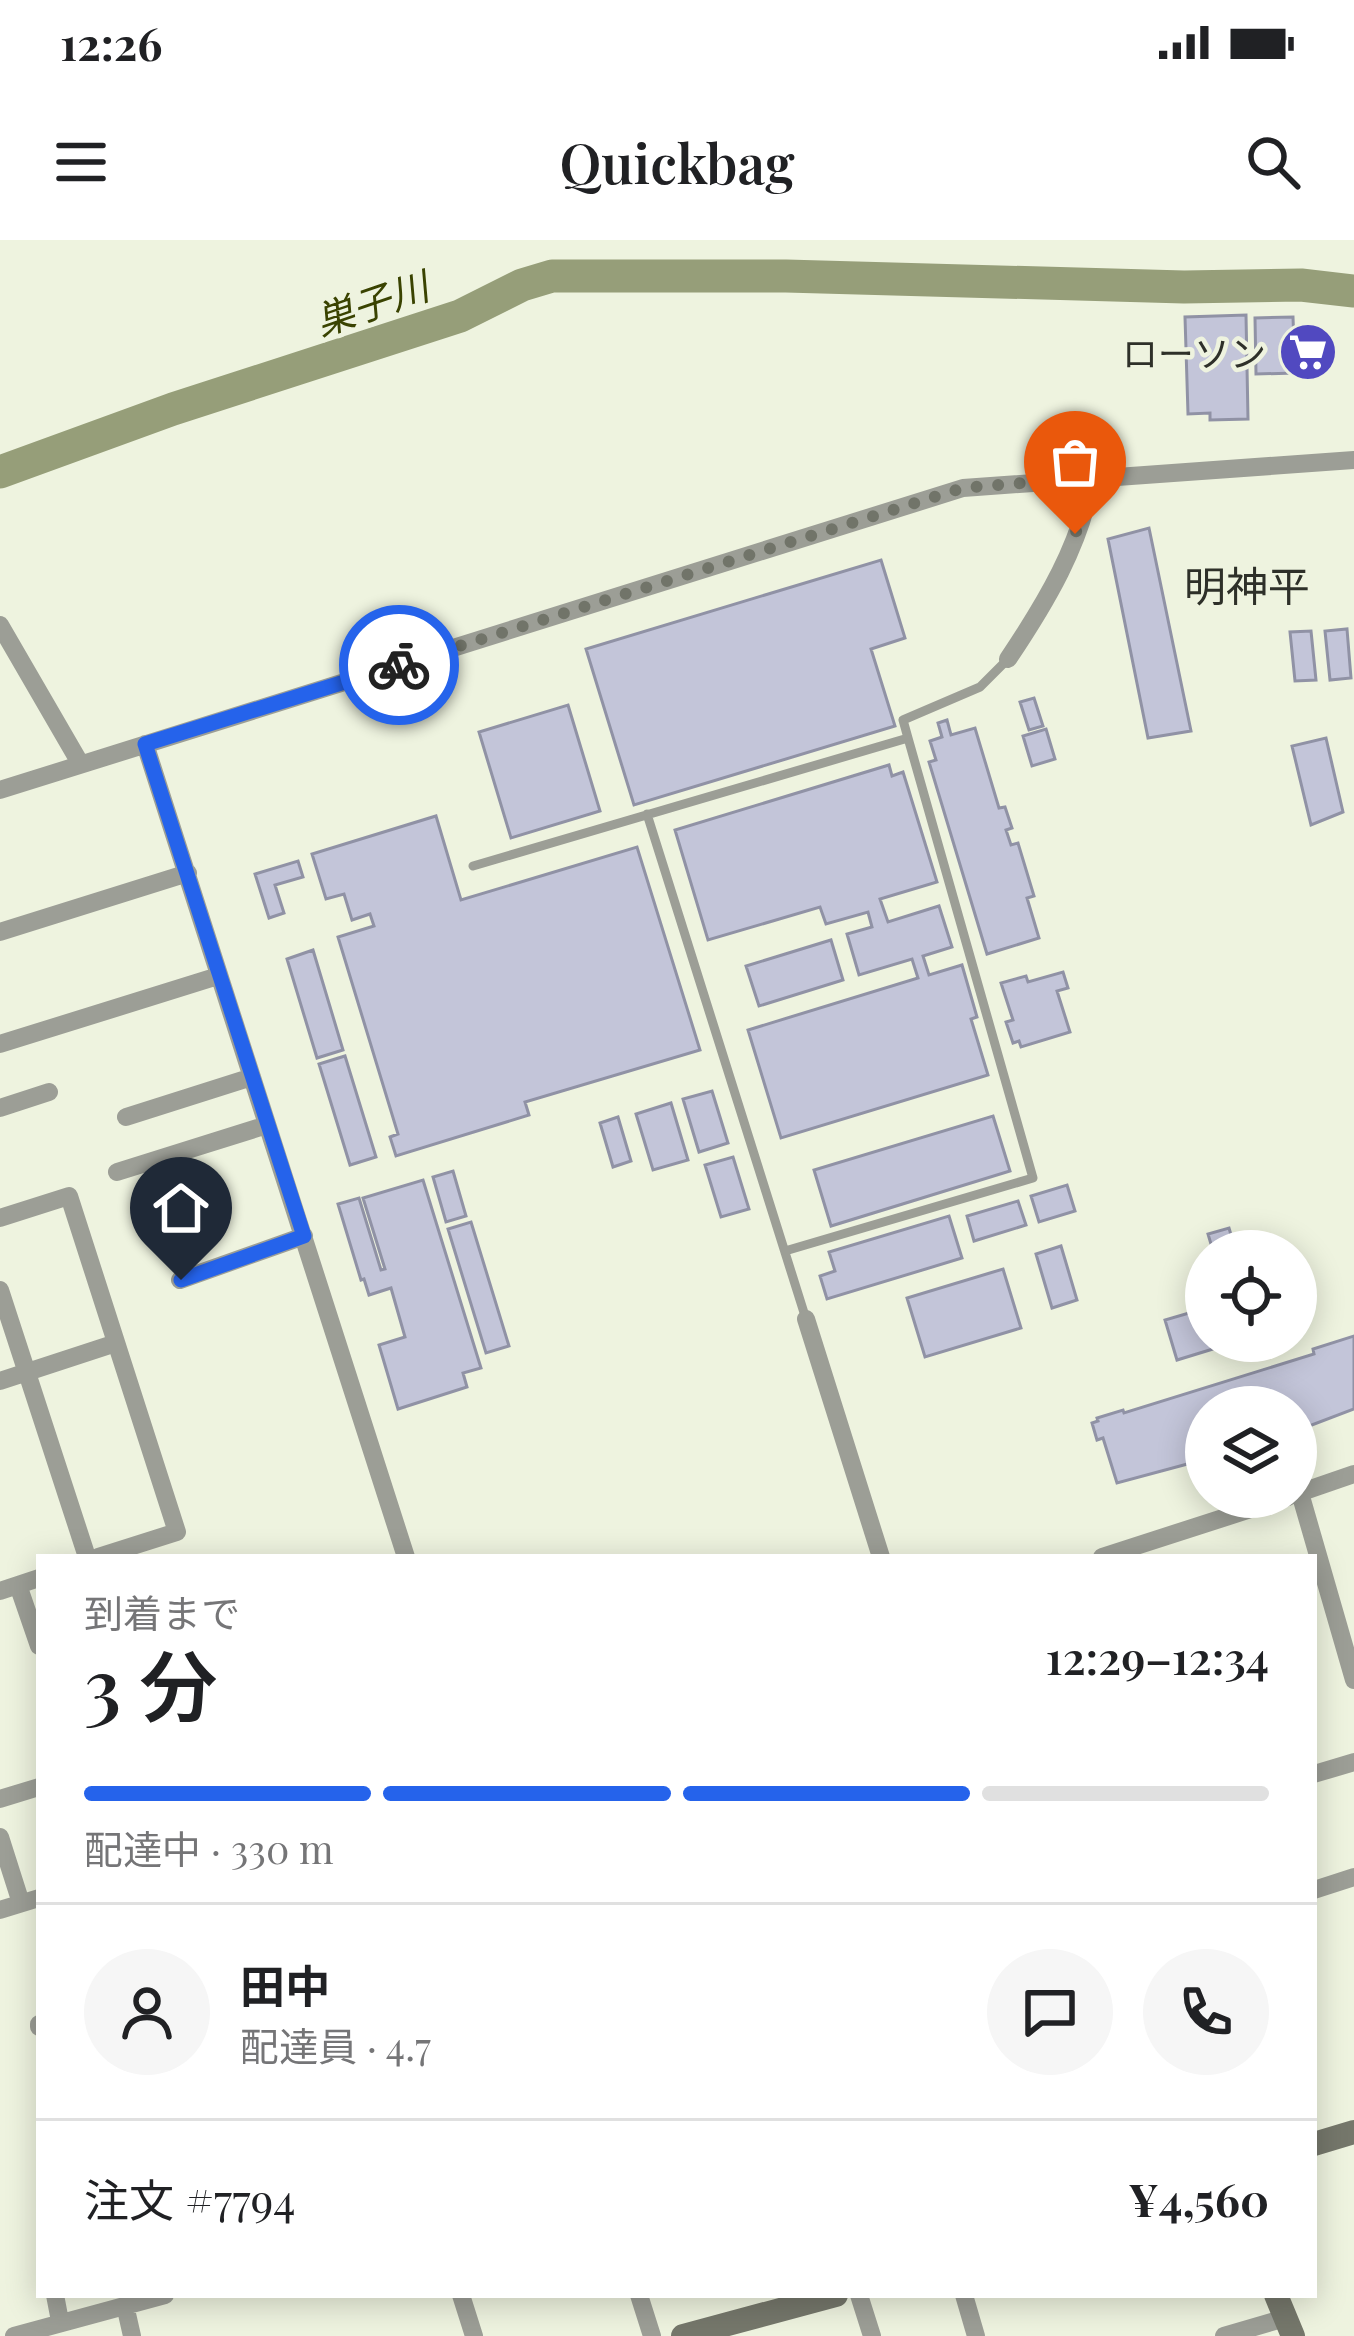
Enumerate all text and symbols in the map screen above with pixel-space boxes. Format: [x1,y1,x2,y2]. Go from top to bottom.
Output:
text: 12:26 [60,12,163,72]
text: Quickbag [559,126,795,198]
icon: menu [48,129,114,195]
icon: search [1240,129,1306,195]
water label: 巣子川 [307,257,439,346]
supermarket icon: ローソン [1277,321,1339,383]
place label: ローソン [1122,328,1266,376]
pin [1024,411,1126,534]
icon: bag [1042,429,1108,495]
district label: 明神平 [1184,557,1310,613]
courier [339,605,459,725]
icon: bike [366,632,432,698]
pin [130,1157,232,1280]
icon: home [148,1175,214,1241]
map controls [1185,1230,1317,1518]
button: locate [1185,1230,1317,1362]
button: layers [1185,1386,1317,1518]
text: 到着まで [84,1586,240,1638]
text: 12:29–12:34 [1046,1626,1269,1686]
text: 3 分 [84,1632,217,1736]
text: 配達中 · 330 m [84,1822,334,1874]
button: person [84,1949,210,2075]
button: chat [987,1949,1113,2075]
button: phone [1143,1949,1269,2075]
text: 田中 [240,1954,330,2014]
text: 配達員 · 4.7 [240,2019,431,2071]
text: 注文 #7794 [84,2168,296,2228]
text: ¥4,560 [1128,2168,1269,2228]

